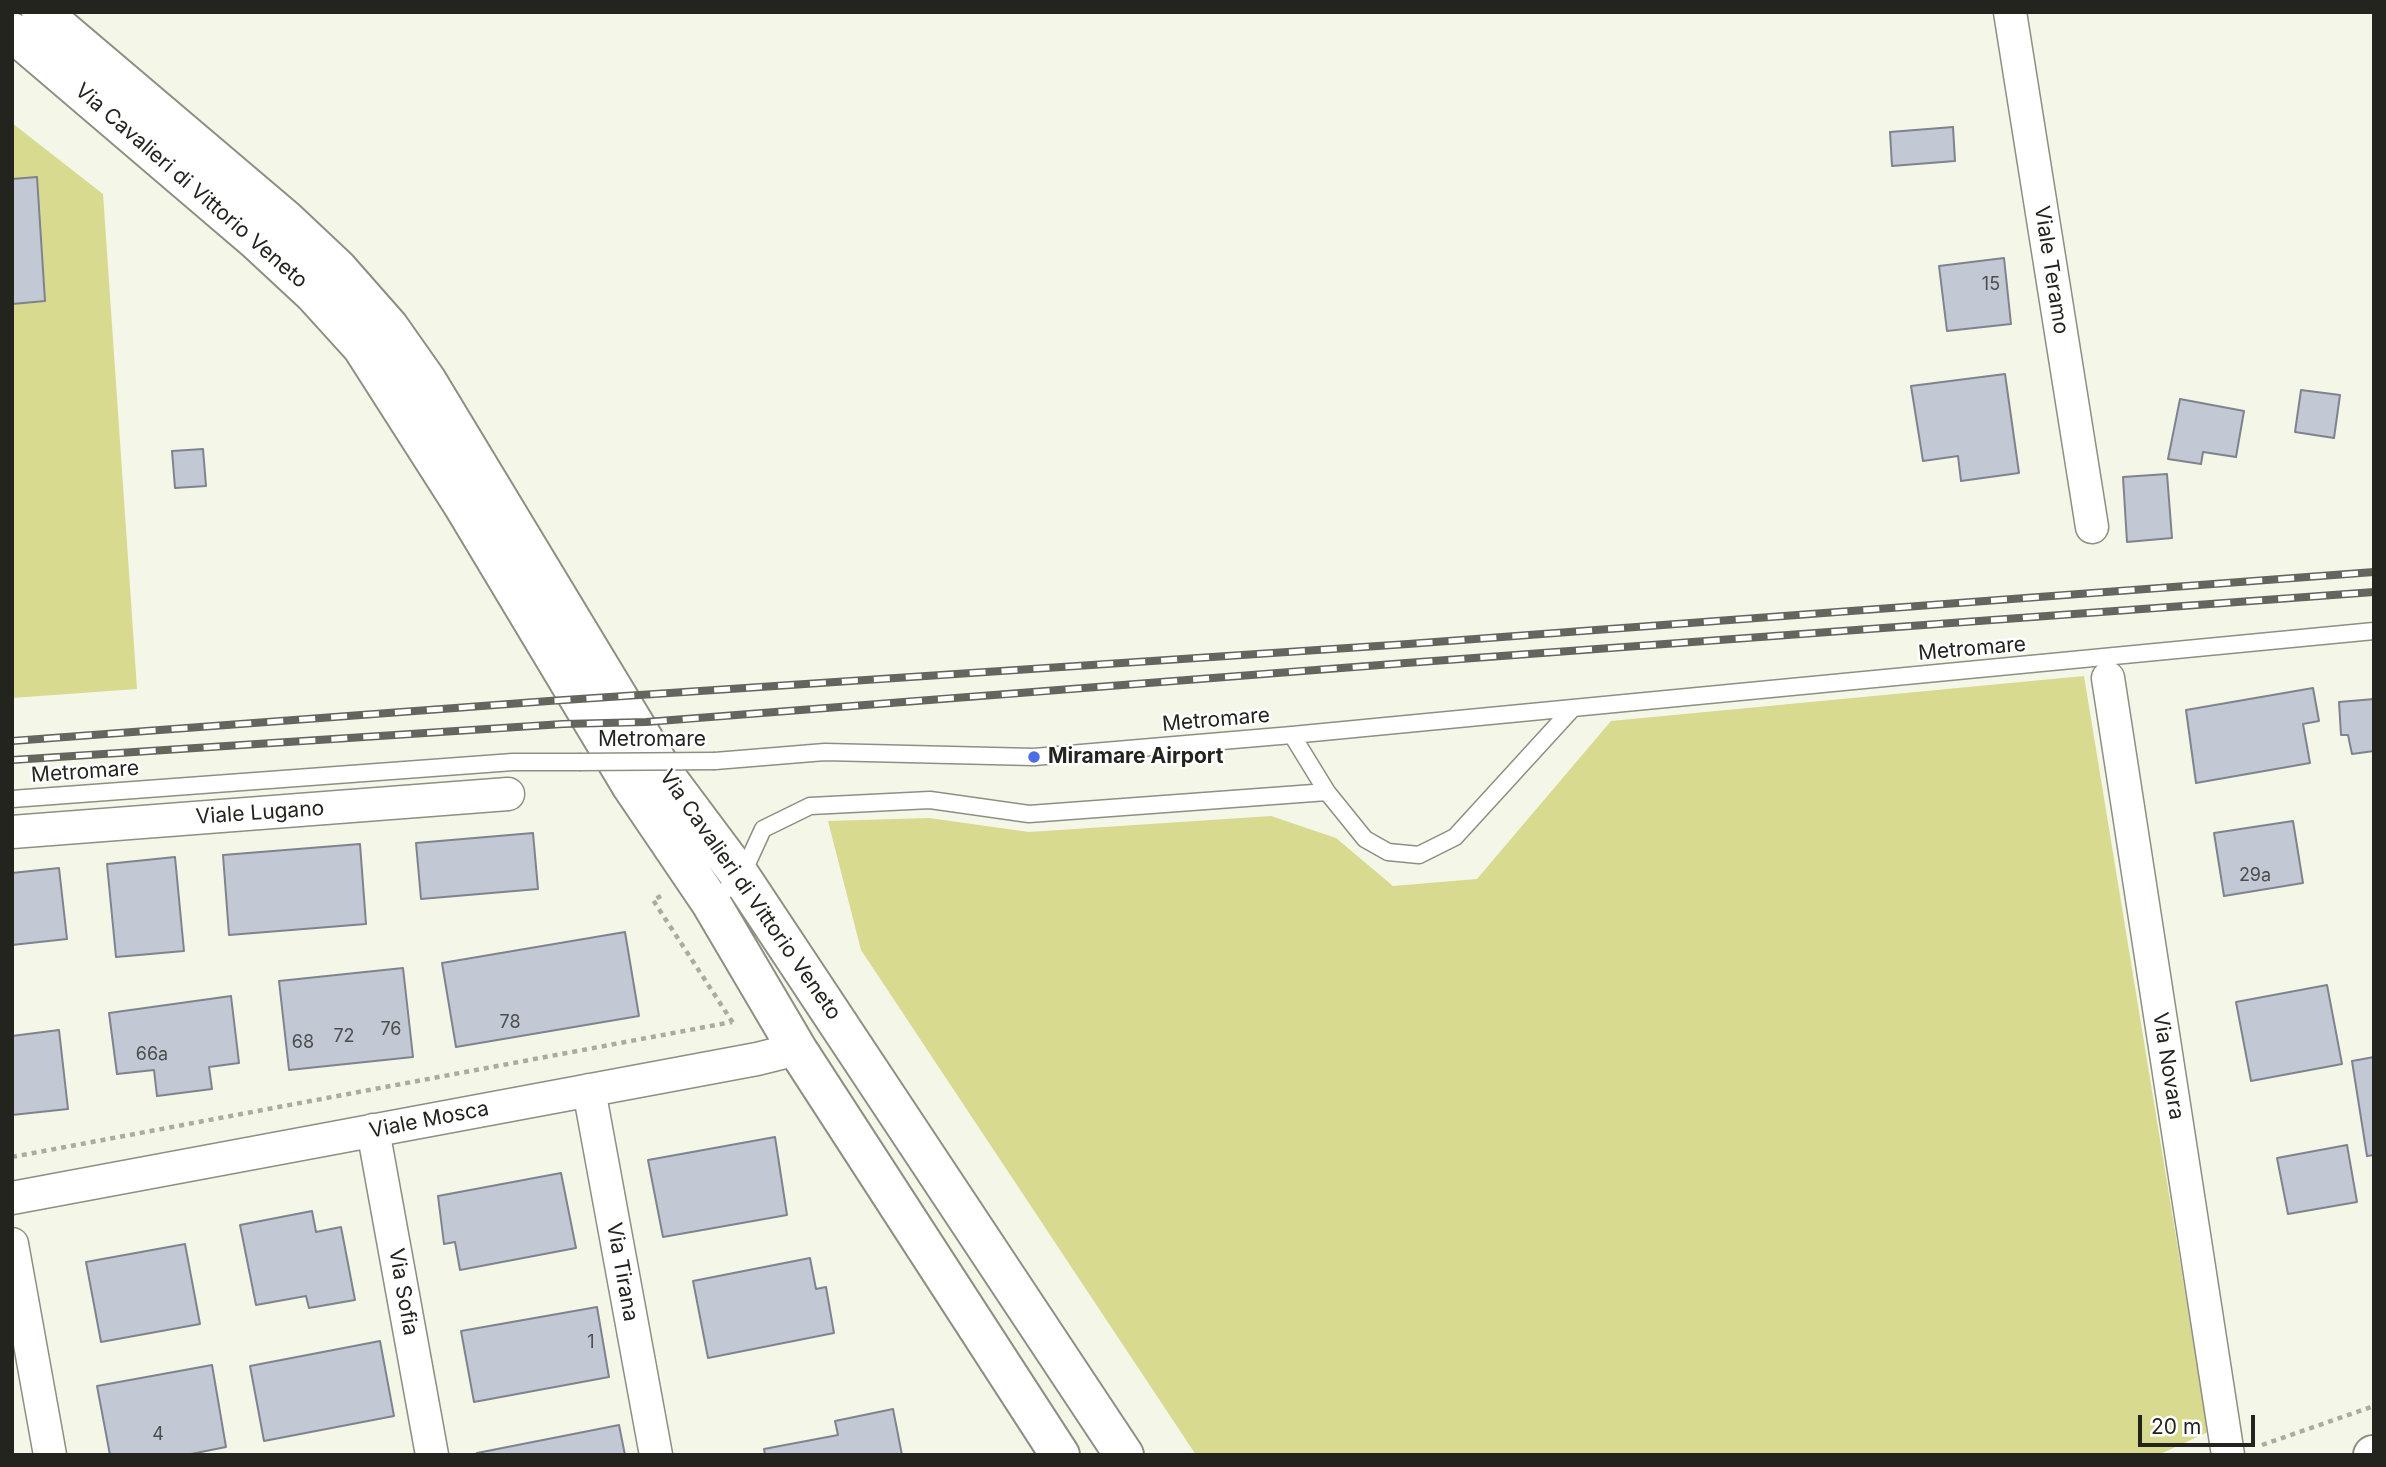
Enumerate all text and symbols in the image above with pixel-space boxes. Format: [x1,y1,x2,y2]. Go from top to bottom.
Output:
street label: Via Cavalieri di Vittorio Veneto [70,78,312,294]
street label: Viale Teramo [2028,204,2074,336]
house number: 15 [1982,274,2000,296]
street label: Metromare [1917,632,2027,666]
street label: Metromare [1161,703,1271,737]
street label: Metromare [598,727,706,753]
place label: Miramare Airport [1048,744,1223,770]
marker: Miramare Airport [1026,749,1042,765]
street label: Metromare [30,756,140,788]
street label: Via Cavalieri di Vittorio Veneto [654,765,846,1025]
street label: Viale Lugano [195,796,325,830]
house number: 29a [2239,865,2271,887]
street label: Via Novara [2147,1010,2189,1122]
house number: 78 [499,1012,521,1034]
house number: 76 [380,1019,402,1041]
house number: 72 [333,1026,355,1048]
house number: 68 [292,1032,314,1054]
house number: 66a [136,1044,168,1066]
street label: Viale Mosca [367,1096,491,1144]
street label: Via Tirana [601,1221,643,1323]
street label: Via Sofia [383,1246,423,1338]
house number: 1 [587,1332,595,1354]
scale bar [2141,1400,2258,1444]
text: 20 m [2151,1414,2201,1439]
house number: 4 [152,1424,164,1446]

